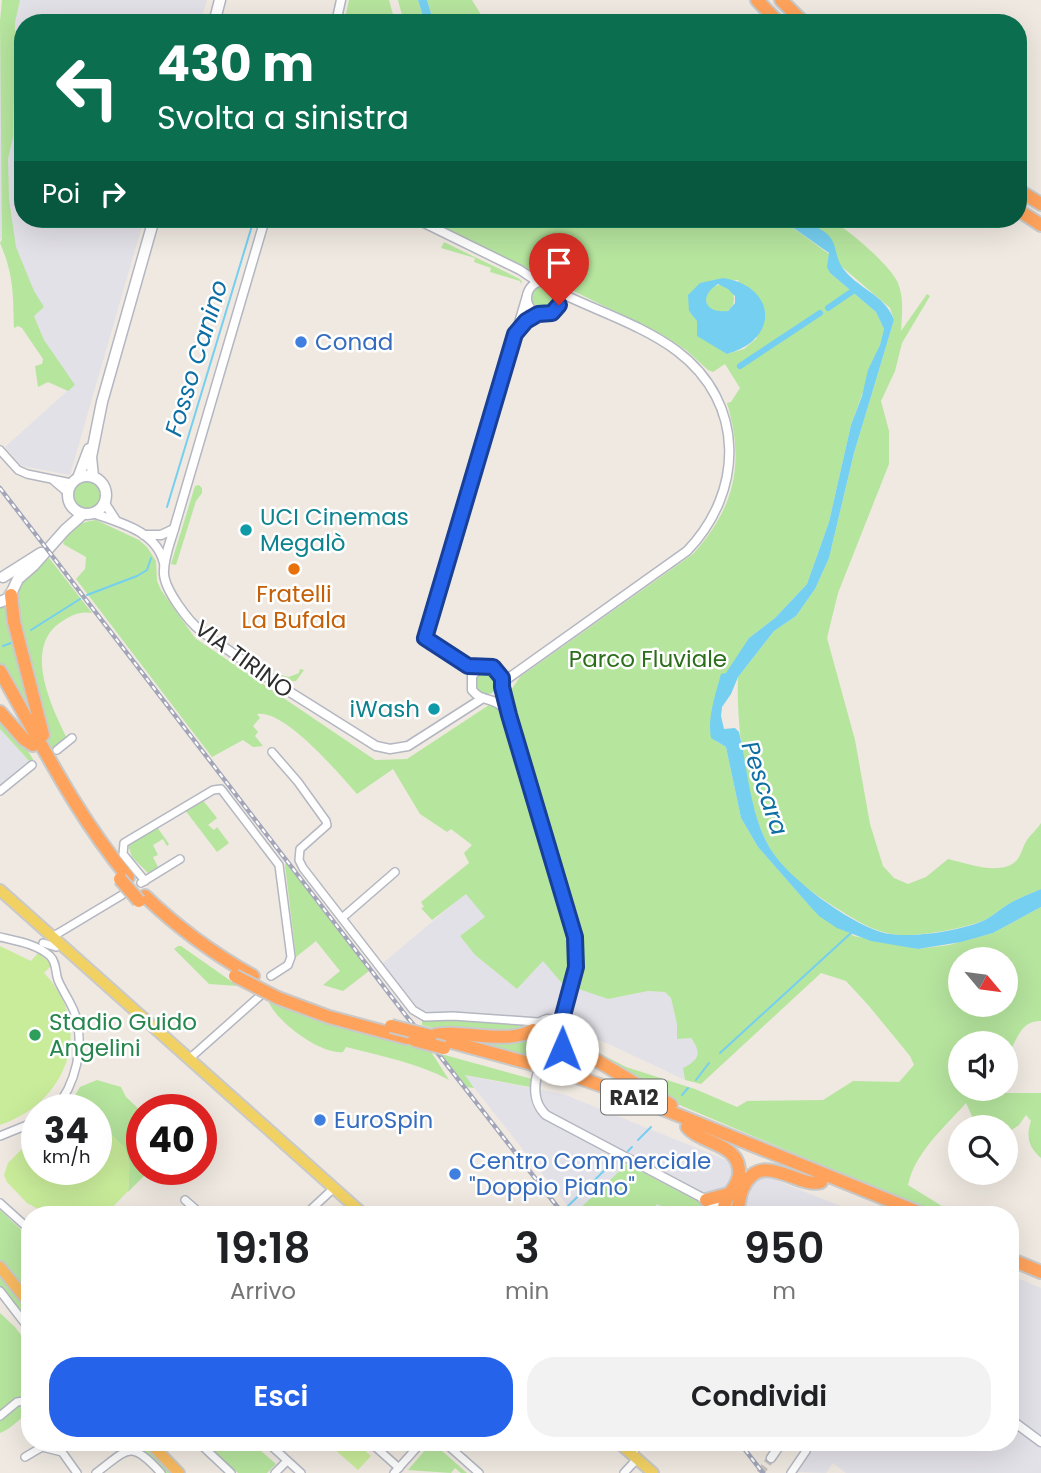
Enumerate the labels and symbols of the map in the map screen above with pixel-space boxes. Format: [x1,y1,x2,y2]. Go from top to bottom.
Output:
pin [529,233,589,305]
water label: Fosso Canino [157,276,235,440]
place label: Conad [315,326,393,358]
marker: Conad [293,334,309,350]
place label: UCI Cinemas Megalò [260,501,409,559]
marker: UCI Cinemas Megalò [238,522,254,538]
marker: Fratelli La Bufala [286,561,302,577]
place label: Fratelli La Bufala [242,578,346,636]
street label: VIA TIRINO [188,612,300,706]
park label: Parco Fluviale [569,643,727,675]
place label: iWash [350,693,420,725]
marker: iWash [426,701,442,717]
water label: Pescara [734,737,796,839]
north arrow [948,947,1018,1017]
place label: Stadio Guido Angelini [49,1006,197,1064]
position arrow [525,1012,599,1086]
marker: Stadio Guido Angelini [27,1027,43,1043]
road number: RA12 [601,1080,667,1114]
speed limit sign: 40 [126,1094,217,1185]
place label: EuroSpin [334,1104,433,1136]
marker: EuroSpin [312,1112,328,1128]
place label: Centro Commerciale "Doppio Piano" [469,1145,711,1203]
marker: Centro Commerciale "Doppio Piano" [447,1166,463,1182]

